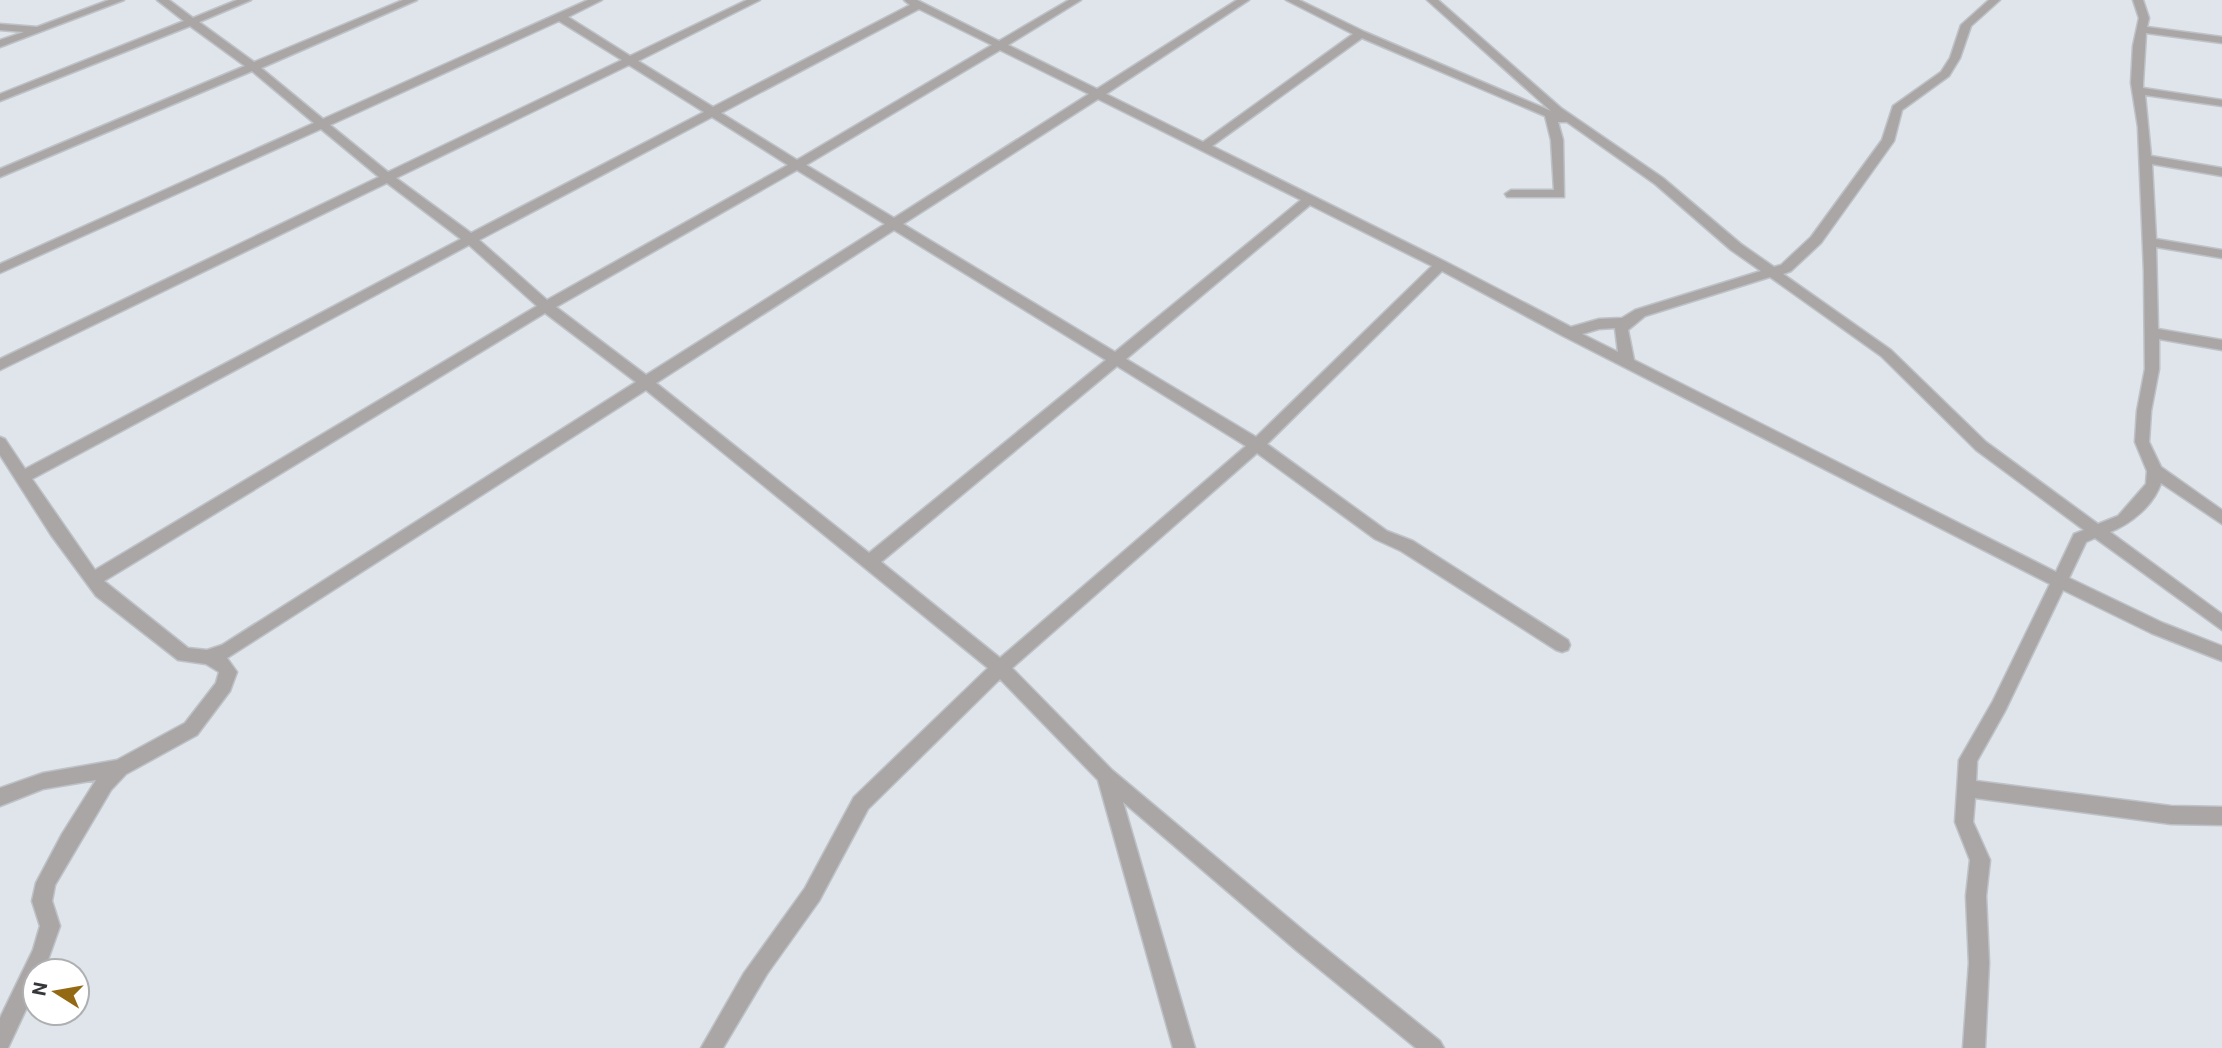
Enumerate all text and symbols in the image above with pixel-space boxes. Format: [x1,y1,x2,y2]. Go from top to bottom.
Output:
north arrow [21,957,91,1027]
text: N [27,980,52,998]

